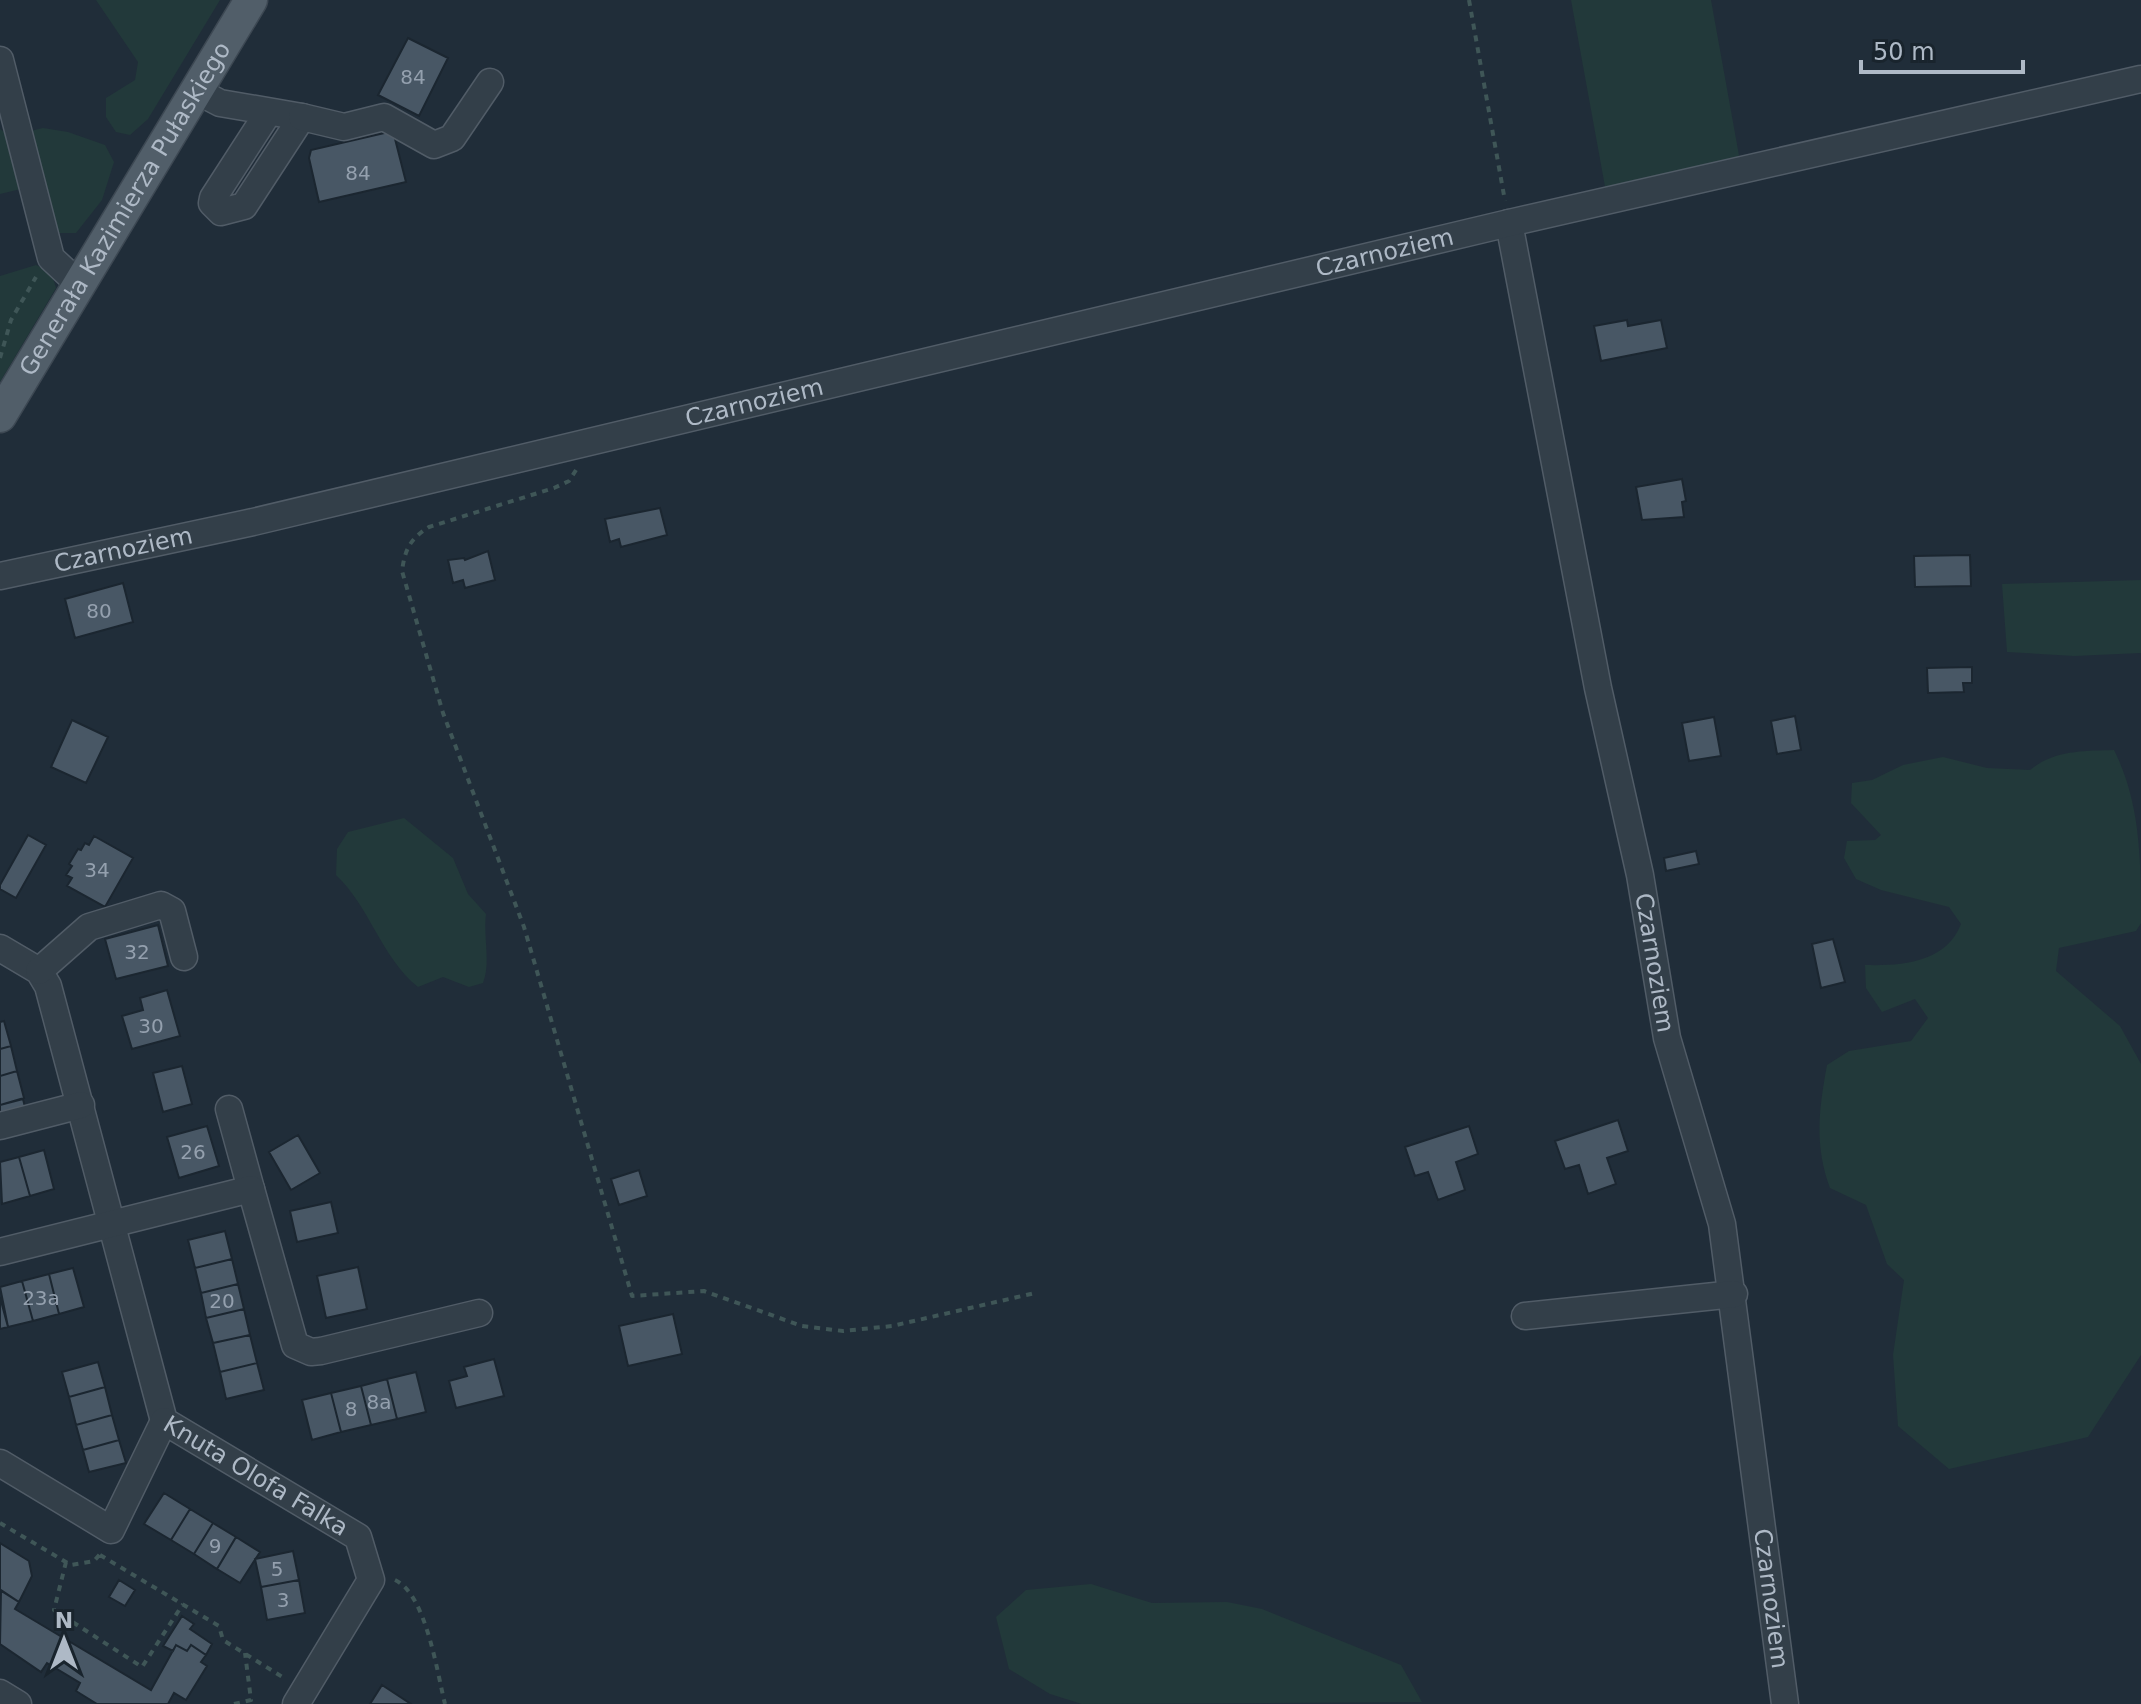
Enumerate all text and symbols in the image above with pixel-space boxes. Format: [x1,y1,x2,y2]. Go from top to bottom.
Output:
scale bar [1861,24,2023,74]
street label: Generała Kazimierza Pułaskiego [14,37,236,381]
text: 50 m [1873,38,1935,66]
house number: 84 [400,65,426,89]
house number: 84 [345,161,371,185]
street label: Czarnoziem [1313,223,1456,283]
street label: Czarnoziem [683,373,826,433]
street label: Czarnoziem [51,521,195,578]
house number: 80 [86,599,112,623]
house number: 34 [84,858,110,882]
street label: Czarnoziem [1629,891,1680,1034]
house number: 32 [124,940,150,964]
house number: 30 [138,1014,164,1038]
house number: 26 [180,1140,206,1164]
house number: 23a [22,1286,60,1310]
house number: 20 [209,1289,235,1313]
house number: 8a [367,1390,391,1414]
house number: 8 [345,1397,357,1421]
street label: Knuta Olofa Falka [158,1410,353,1542]
street label: Czarnoziem [1748,1527,1794,1670]
house number: 9 [209,1534,221,1558]
house number: 5 [271,1557,283,1581]
house number: 3 [277,1588,289,1612]
north arrow [24,1600,104,1680]
text: N [55,1608,73,1633]

